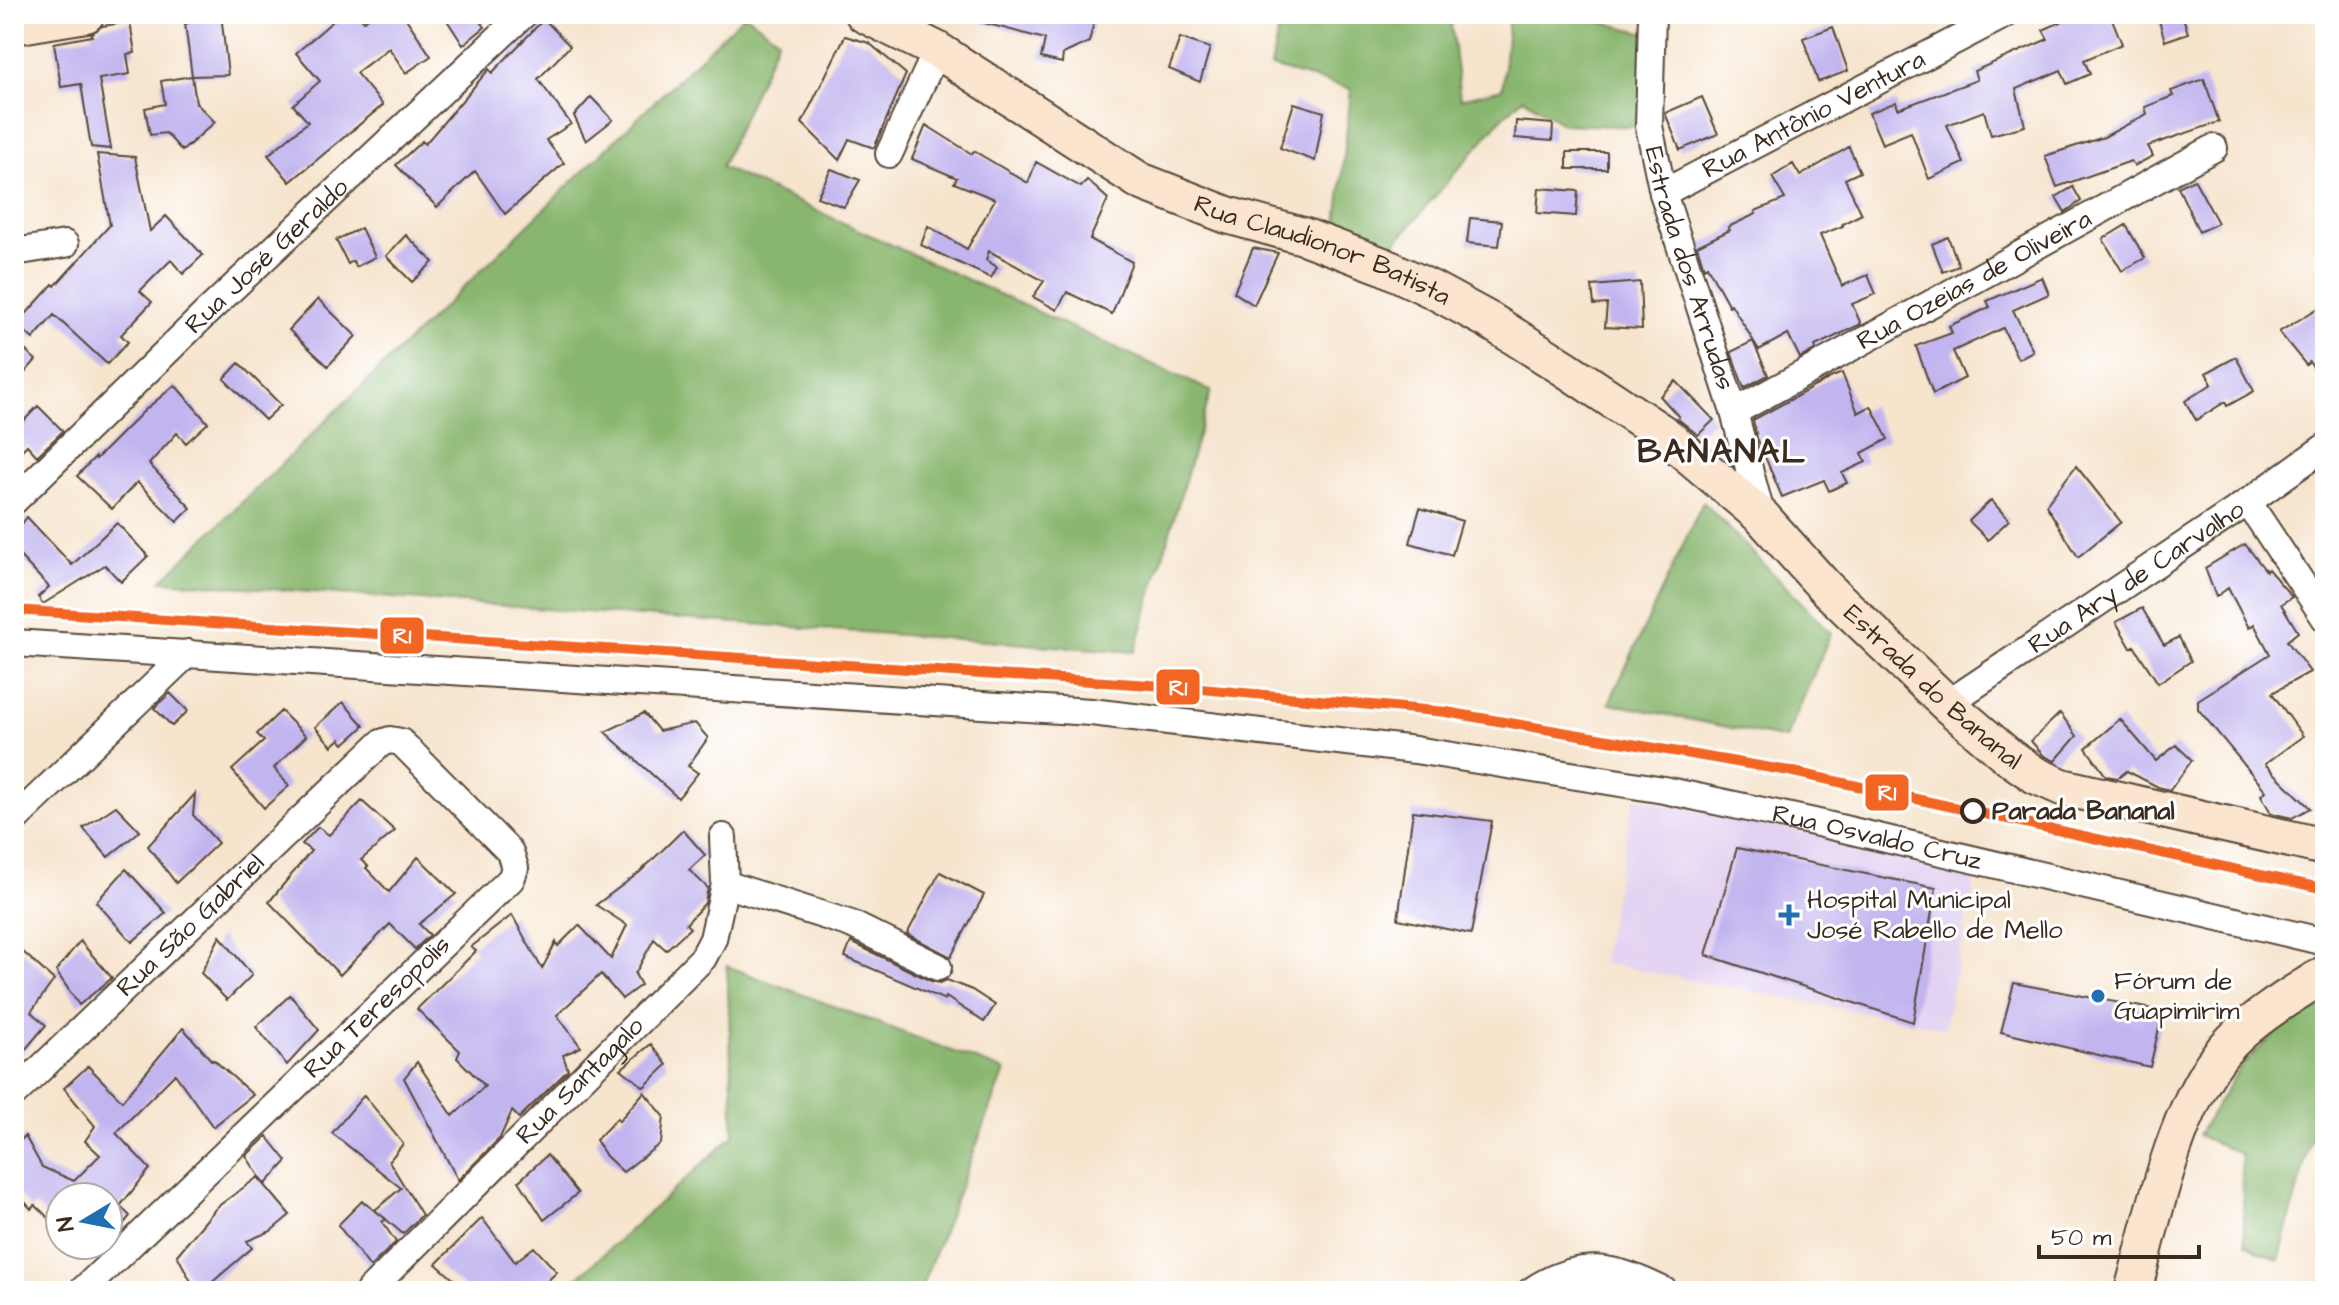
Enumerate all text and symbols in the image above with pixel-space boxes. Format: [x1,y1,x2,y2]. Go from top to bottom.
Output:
street label: Rua Antônio Ventura [1696,41,1931,187]
street label: Estrada dos Arrudas [1636,143,1744,395]
street label: Rua José Geraldo [177,170,357,342]
street label: Rua Claudionor Batista [1189,186,1457,314]
street label: Rua Ozeias de Oliveira [1850,201,2098,359]
district label: BANANAL [1637,428,1807,476]
street label: Rua Ary de Carvalho [2021,491,2252,662]
street label: Estrada do Bananal [1835,596,2029,778]
line badge: R1 [379,616,425,655]
text: R1 [393,621,411,652]
line badge: R1 [1155,668,1201,706]
text: R1 [1169,673,1187,704]
line badge: R1 [1864,773,1910,812]
text: R1 [1878,778,1896,809]
place label: Parada Bananal [1992,793,2175,829]
street label: Rua Osvaldo Cruz [1769,796,1986,879]
marker: Parada Bananal [1961,799,1985,823]
street label: Rua São Gabriel [108,846,272,1005]
place label: Hospital Municipal José Rabello de Mello [1807,882,2063,948]
marker: Hospital Municipal José Rabello de Mello [1778,904,1800,926]
street label: Rua Teresopolis [295,927,459,1087]
place label: Fórum de Guapimirim [2114,963,2240,1029]
marker: Fórum de Guapimirim [2089,987,2107,1005]
street label: Rua Santagalo [508,1008,652,1152]
north arrow [44,1181,124,1261]
scale bar [2039,1209,2199,1259]
text: N [49,1215,82,1234]
text: 50 m [2051,1221,2112,1255]

